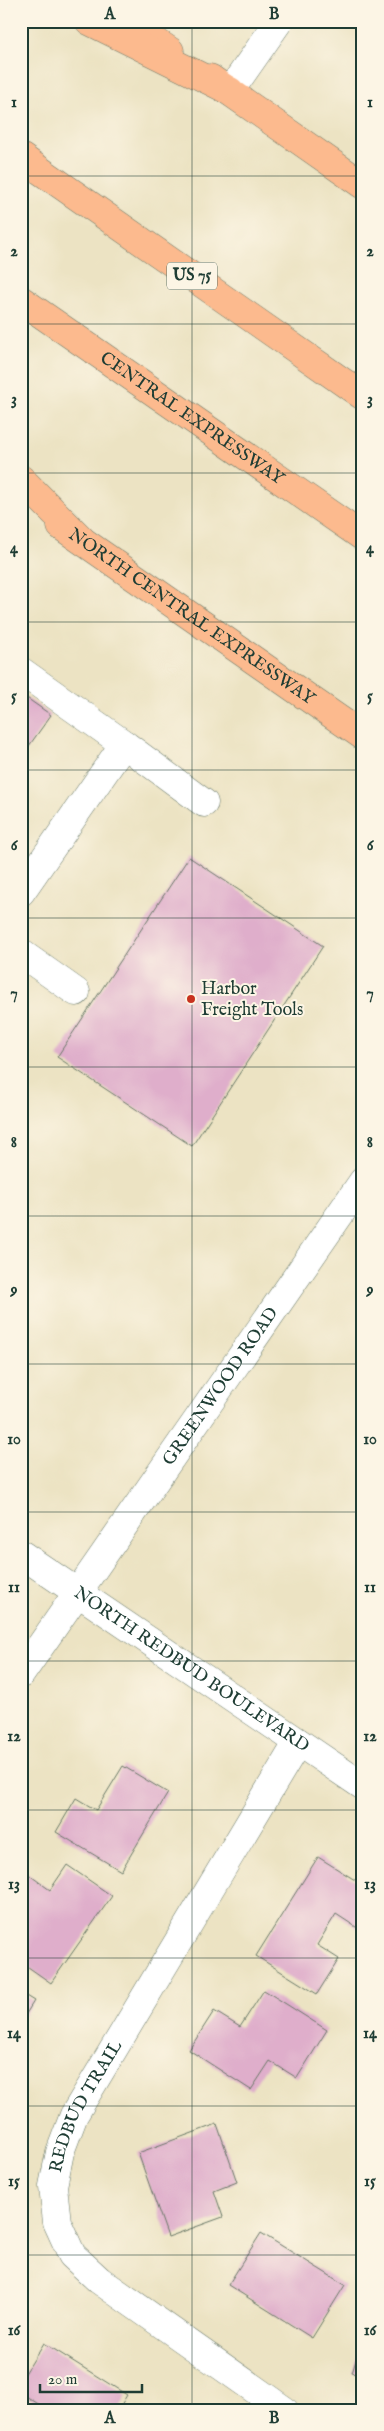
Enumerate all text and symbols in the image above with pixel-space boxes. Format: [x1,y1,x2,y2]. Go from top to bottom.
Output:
text: A [104,5,117,25]
text: B [269,5,280,25]
text: 1 [11,93,17,113]
text: 1 [367,93,373,113]
text: 2 [10,242,18,262]
text: 2 [366,242,374,262]
road number: US 75 [167,262,217,290]
street label: CENTRAL EXPRESSWAY [95,347,289,491]
text: 3 [11,390,17,410]
text: 3 [367,390,373,410]
street label: NORTH CENTRAL EXPRESSWAY [64,523,320,711]
text: 4 [10,539,19,559]
text: 4 [366,539,375,559]
text: 5 [11,687,17,707]
text: 5 [367,687,373,707]
text: 6 [11,836,19,856]
text: 6 [367,836,375,856]
place label: Harbor Freight Tools [201,978,303,1022]
text: 7 [10,984,18,1004]
text: 7 [366,984,374,1004]
marker: Harbor Freight Tools [185,993,197,1005]
text: 8 [11,1133,17,1153]
text: 8 [367,1133,373,1153]
text: 9 [10,1281,18,1301]
text: 9 [366,1281,374,1301]
street label: GREENWOOD ROAD [157,1303,284,1470]
text: 10 [7,1430,21,1450]
text: 10 [363,1430,377,1450]
text: 11 [8,1578,20,1598]
text: 11 [364,1578,376,1598]
street label: NORTH REDBUD BOULEVARD [69,1582,314,1758]
text: 12 [7,1727,21,1747]
text: 12 [363,1727,377,1747]
text: 13 [8,1875,20,1895]
text: 13 [364,1875,376,1895]
text: 14 [7,2024,22,2044]
text: 14 [363,2024,378,2044]
street label: REDBUD TRAIL [45,2036,128,2175]
text: 15 [8,2172,20,2192]
text: 15 [364,2172,376,2192]
text: 16 [8,2321,22,2341]
text: 16 [364,2321,378,2341]
scale bar [40,2361,142,2393]
text: 20 m [48,2370,78,2389]
text: A [104,2409,117,2429]
text: B [269,2409,280,2429]

